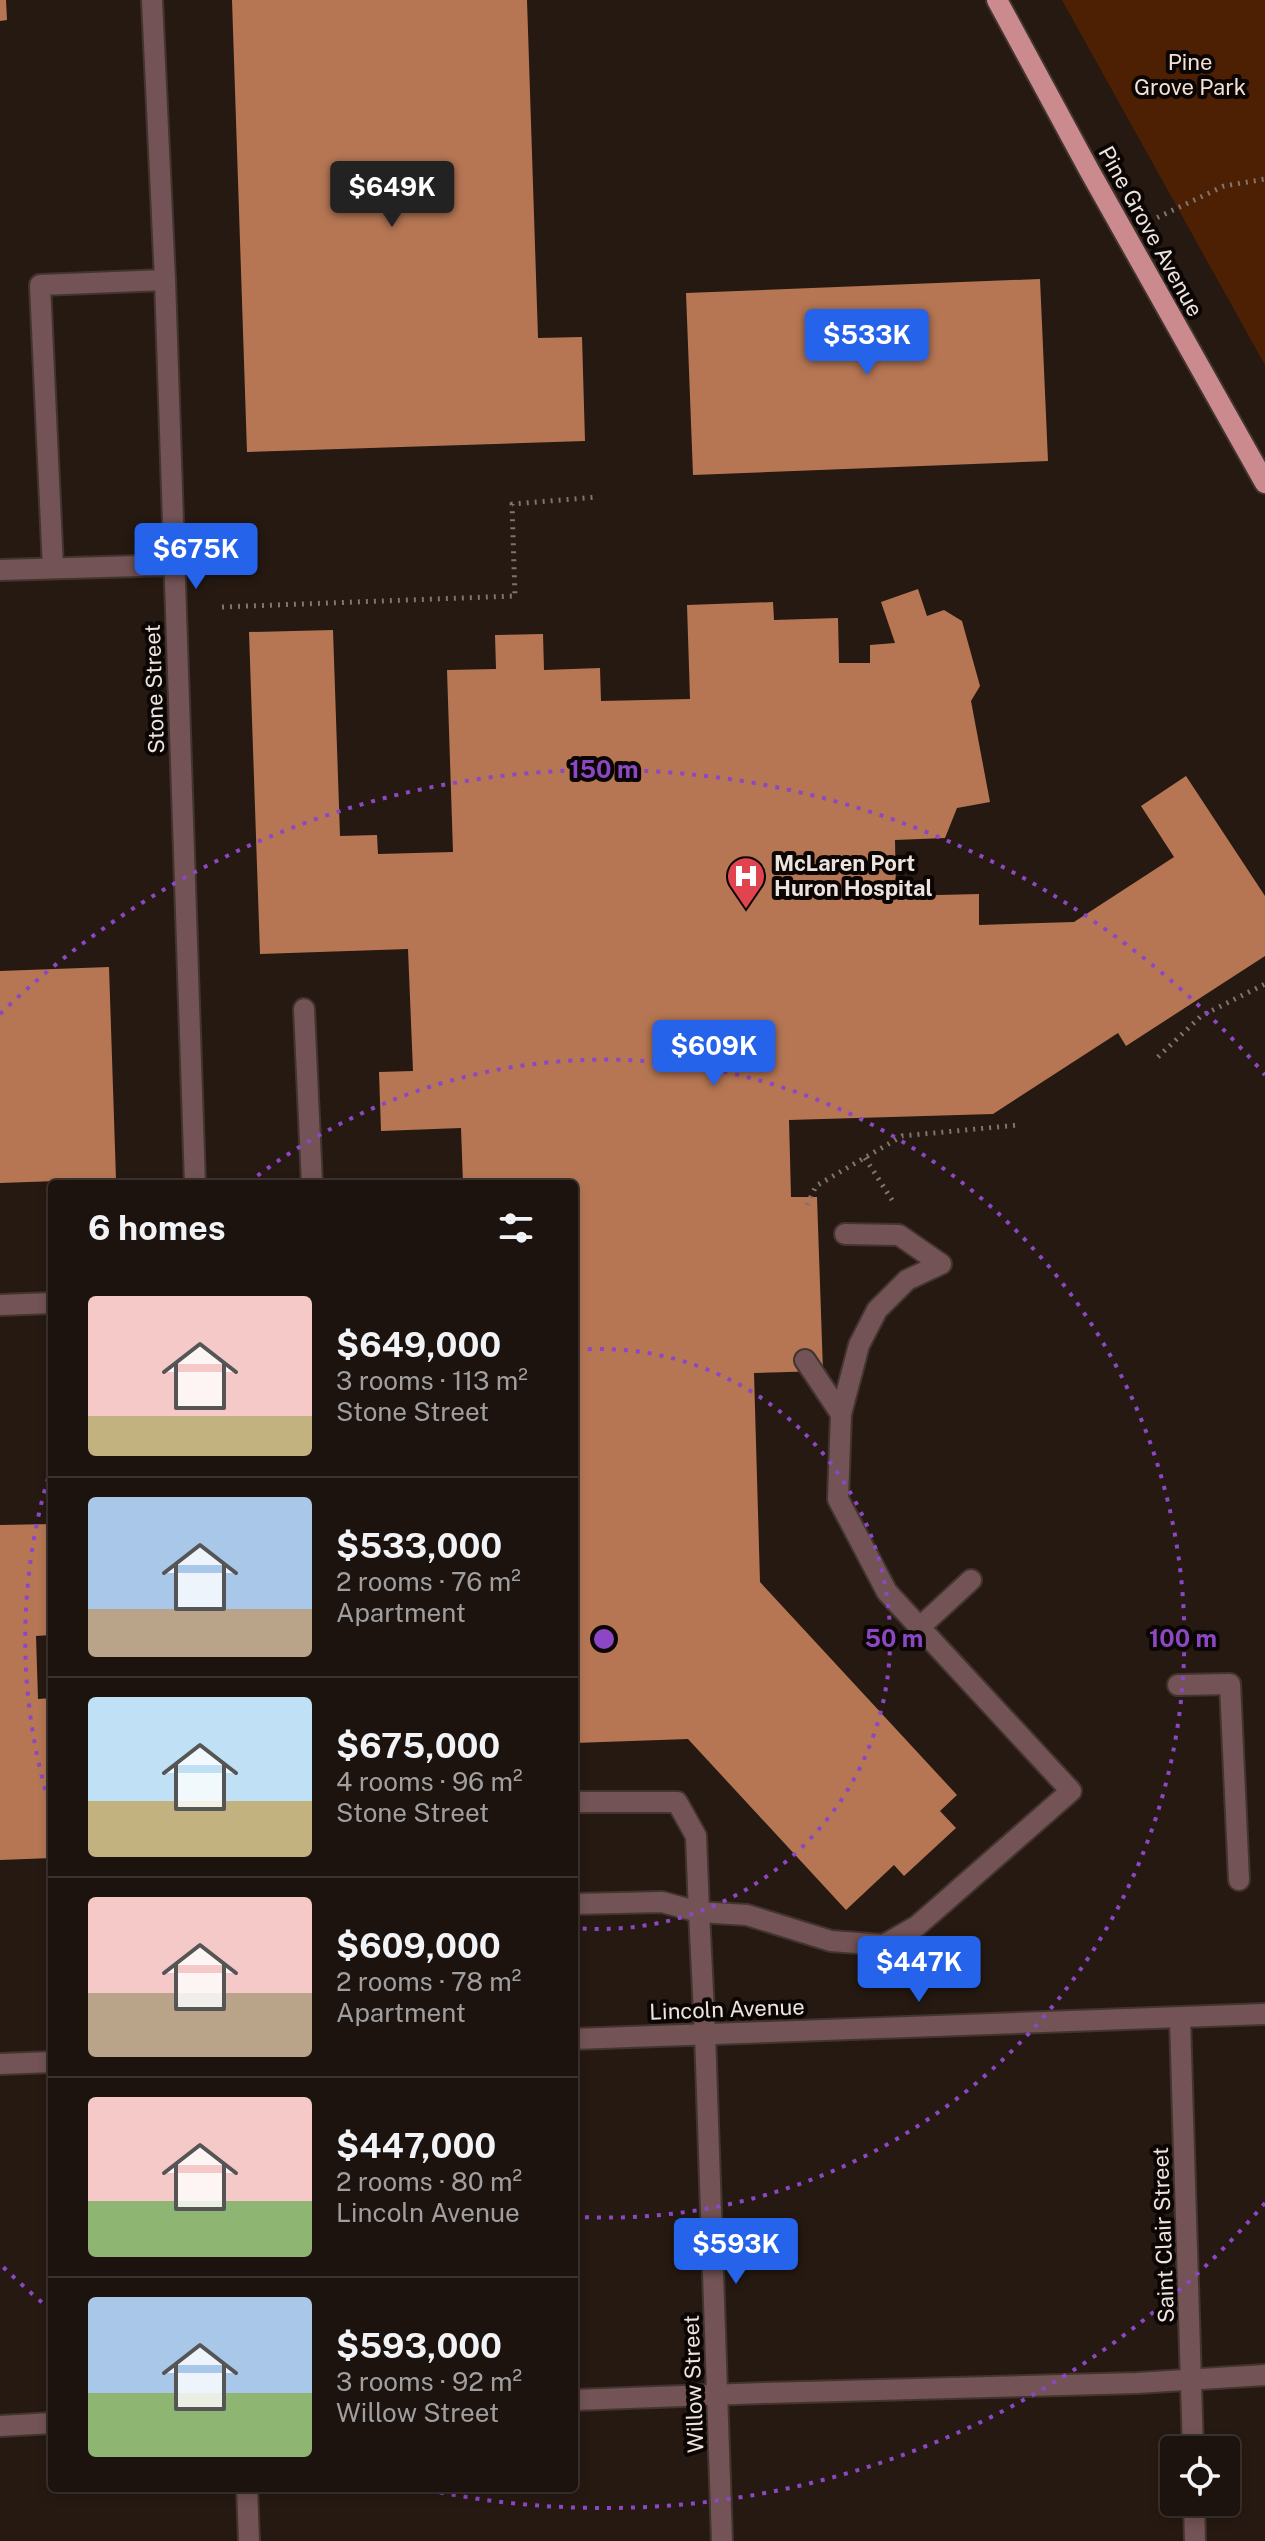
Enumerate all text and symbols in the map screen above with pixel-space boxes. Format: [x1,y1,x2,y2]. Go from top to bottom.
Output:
park label: Pine Grove Park [1134,49,1246,100]
street label: Pine Grove Avenue [1093,141,1209,321]
pin: $649K [336,161,448,229]
text: $649K [348,171,436,202]
pin: $533K [811,309,923,377]
text: $533K [823,319,911,350]
pin: $675K [140,523,252,591]
text: $675K [153,533,239,564]
street label: Stone Street [139,624,169,754]
text: 150 m [570,755,638,783]
place label: McLaren Port Huron Hospital [774,850,933,901]
hospital icon: McLaren Port Huron Hospital [725,855,767,910]
pin: $609K [658,1020,770,1088]
text: $609K [670,1030,758,1061]
icon: filters [494,1206,538,1250]
text: 6 homes [88,1208,226,1248]
text: $649,000 [336,1325,501,1365]
icon: home [152,1328,248,1424]
text: 3 rooms · 113 m² [336,1365,528,1396]
text: Stone Street [336,1396,489,1427]
text: $533,000 [336,1526,502,1566]
icon: home [152,1529,248,1625]
text: 2 rooms · 76 m² [336,1566,521,1597]
text: Apartment [336,1597,466,1628]
text: 50 m [865,1624,923,1652]
text: 100 m [1149,1624,1217,1652]
centre of rings [590,1625,618,1653]
text: $675,000 [336,1726,500,1766]
icon: home [152,1729,248,1825]
text: 4 rooms · 96 m² [336,1766,522,1797]
text: Stone Street [336,1797,489,1828]
text: $609,000 [336,1926,501,1966]
icon: home [152,1929,248,2025]
pin: $447K [863,1936,975,2004]
text: $447K [876,1946,962,1977]
text: 2 rooms · 78 m² [336,1966,521,1997]
street label: Lincoln Avenue [649,1993,805,2025]
text: Apartment [336,1997,466,2028]
text: $447,000 [336,2126,496,2166]
icon: home [152,2129,248,2225]
street label: Saint Clair Street [1147,2146,1179,2324]
text: 2 rooms · 80 m² [336,2166,522,2197]
text: Lincoln Avenue [336,2197,520,2228]
pin: $593K [680,2218,792,2286]
text: $593K [692,2228,780,2259]
street label: Willow Street [678,2315,708,2453]
text: $593,000 [336,2326,502,2366]
icon: home [152,2329,248,2425]
text: 3 rooms · 92 m² [336,2366,522,2397]
text: Willow Street [336,2397,499,2428]
map controls [1160,2436,1240,2516]
button: locate [1160,2436,1240,2516]

